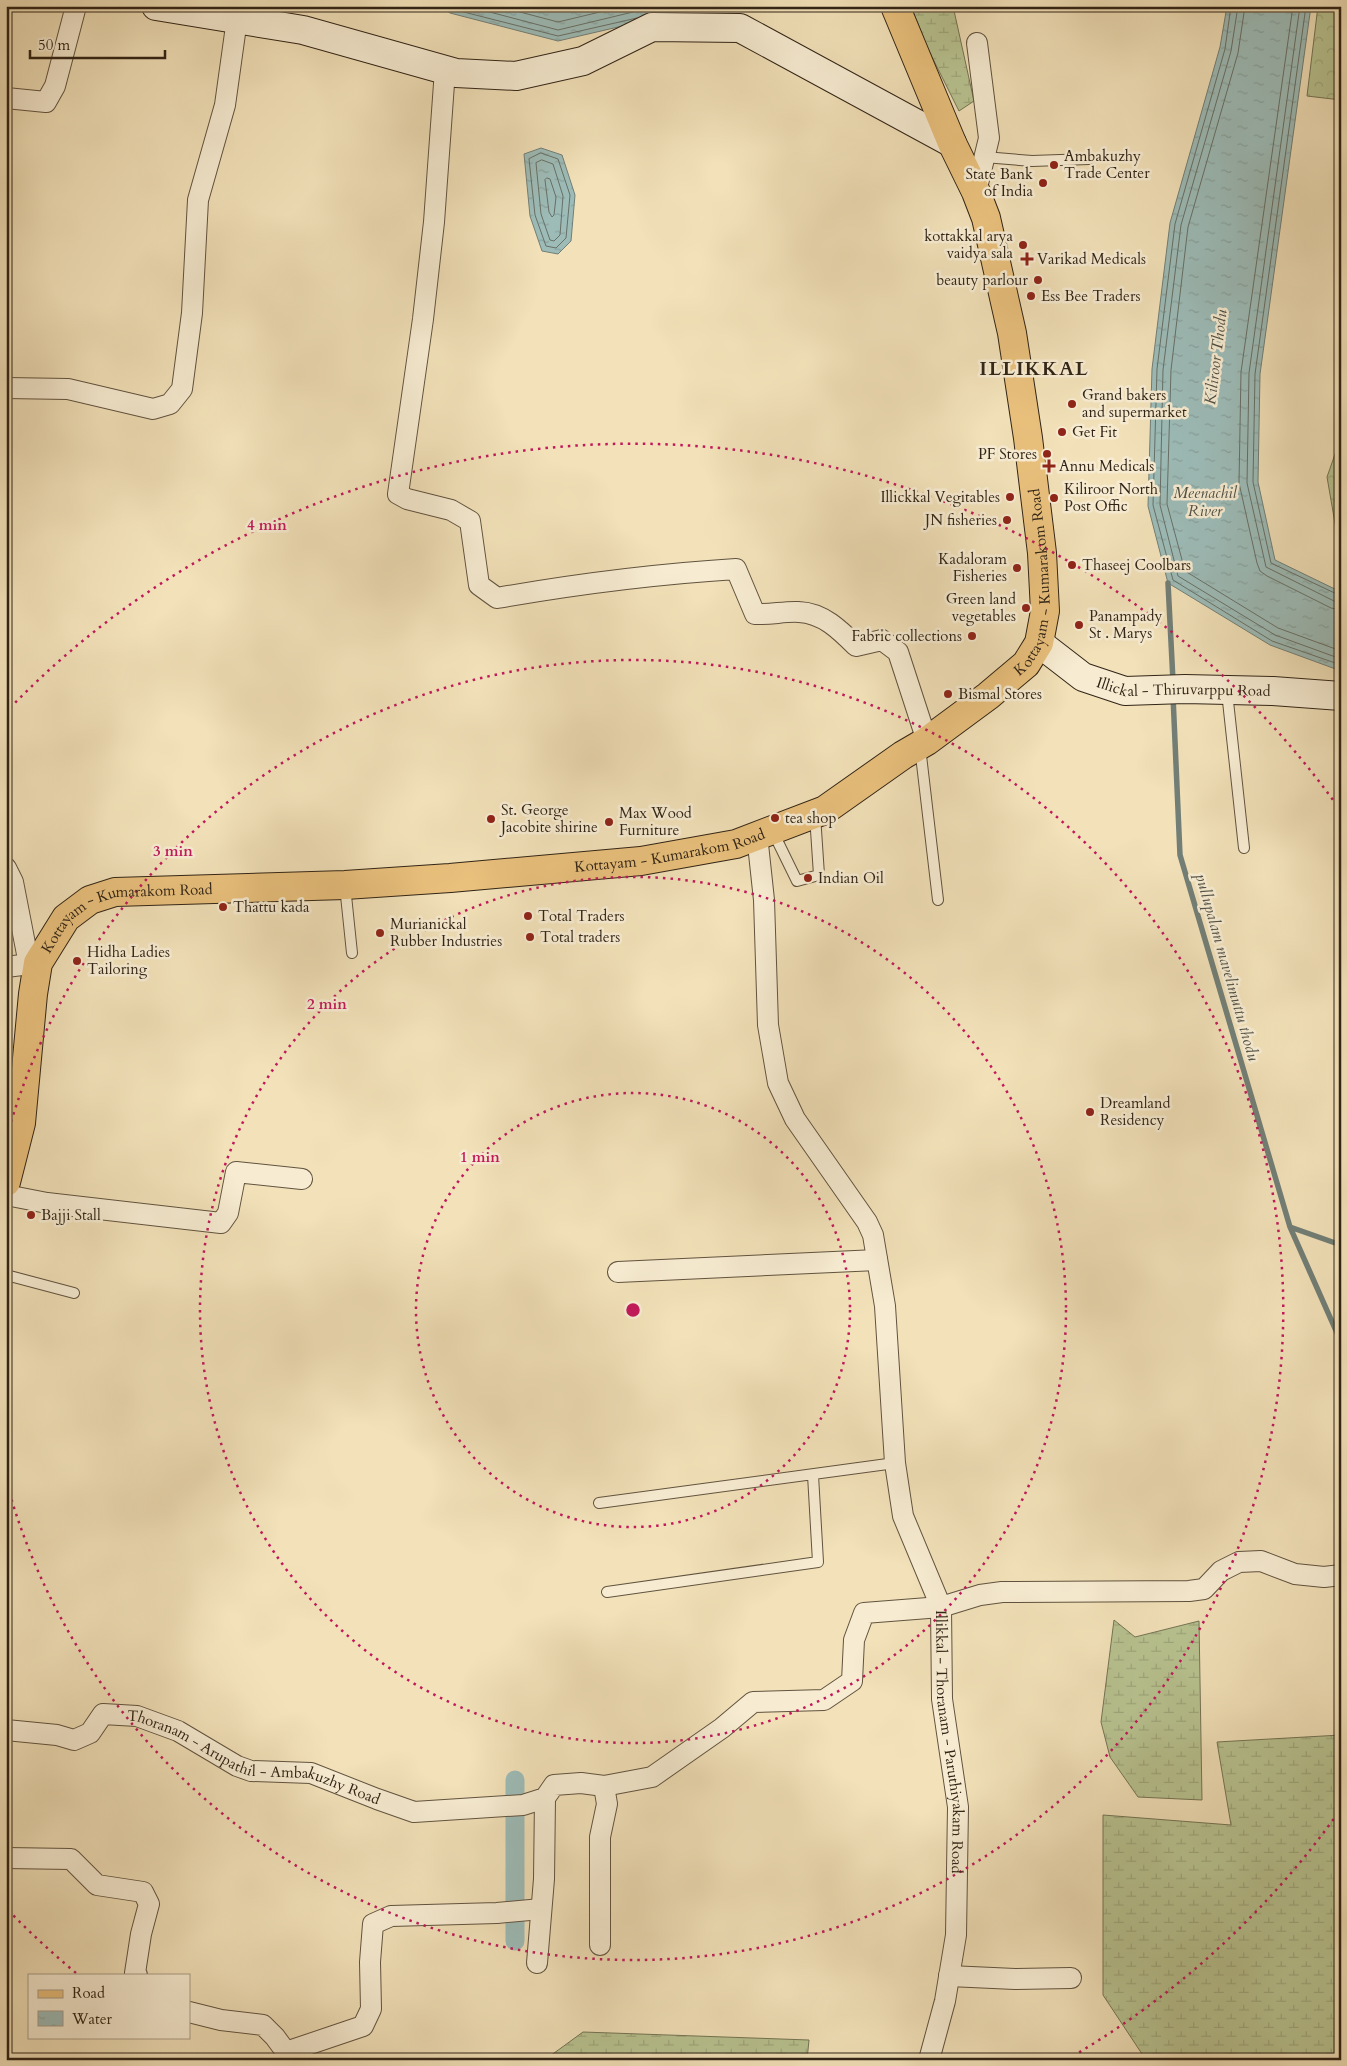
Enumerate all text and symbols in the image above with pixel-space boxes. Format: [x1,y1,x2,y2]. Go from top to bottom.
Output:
scale bar [30,28,165,60]
text: 50 m [38,35,70,55]
place label: Ambakuzhy Trade Center [1064,146,1150,183]
marker: Ambakuzhy Trade Center [1048,159,1060,171]
place label: State Bank of India [965,164,1034,201]
marker: State Bank of India [1037,177,1049,189]
place label: kottakkal arya vaidya sala [924,226,1014,263]
marker: kottakkal arya vaidya sala [1017,239,1029,251]
place label: Varikad Medicals [1037,249,1146,269]
marker: Varikad Medicals [1021,253,1033,265]
place label: beauty parlour [936,270,1029,290]
marker: beauty parlour [1032,274,1044,286]
place label: Ess Bee Traders [1041,286,1140,306]
marker: Ess Bee Traders [1025,290,1037,302]
water label: Kiliroor Thodu [1199,308,1233,406]
district label: ILLIKKAL [979,355,1089,382]
place label: Grand bakers and supermarket [1082,385,1187,422]
marker: Grand bakers and supermarket [1066,398,1078,410]
place label: Get Fit [1072,422,1117,442]
marker: Get Fit [1056,426,1068,438]
place label: PF Stores [978,444,1037,464]
marker: PF Stores [1041,448,1053,460]
place label: Annu Medicals [1059,456,1154,476]
marker: Annu Medicals [1043,460,1055,472]
place label: Kiliroor North Post Offic [1064,479,1159,516]
water label: Meenachil River [1173,482,1237,522]
place label: Illickkal Vegitables [880,487,1000,507]
street label: Kottayam - Kumarakom Road [1009,487,1055,680]
marker: Illickkal Vegitables [1004,491,1016,503]
marker: Kiliroor North Post Offic [1048,492,1060,504]
place label: JN fisheries [923,510,997,530]
marker: JN fisheries [1001,514,1013,526]
text: 4 min [247,515,287,535]
place label: Kadaloram Fisheries [938,549,1007,586]
place label: Thaseej Coolbars [1082,555,1191,575]
marker: Thaseej Coolbars [1066,559,1078,571]
marker: Kadaloram Fisheries [1011,562,1023,574]
place label: Green land vegetables [946,589,1016,626]
marker: Green land vegetables [1020,602,1032,614]
place label: Panampady St . Marys [1089,606,1162,643]
marker: Panampady St . Marys [1073,619,1085,631]
place label: Fabric collections [852,626,962,646]
marker: Fabric collections [966,630,978,642]
street label: Illickal - Thiruvarppu Road [1094,672,1271,701]
place label: Bismal Stores [958,684,1042,704]
marker: Bismal Stores [942,688,954,700]
place label: St. George Jacobite shirine [499,800,598,837]
place label: Max Wood Furniture [619,803,692,840]
place label: tea shop [785,808,836,828]
marker: tea shop [769,812,781,824]
marker: St. George Jacobite shirine [485,813,497,825]
marker: Max Wood Furniture [603,816,615,828]
street label: Kottayam - Kumarakom Road [573,824,768,877]
text: 3 min [153,841,193,861]
place label: Indian Oil [818,868,884,888]
water label: pullupalam mavelimuttu thodu [1189,869,1264,1064]
marker: Indian Oil [802,872,814,884]
street label: Kottayam - Kumarakom Road [37,879,213,957]
place label: Thattu kada [233,897,310,917]
marker: Thattu kada [217,901,229,913]
place label: Total Traders [538,906,624,926]
marker: Total Traders [522,910,534,922]
place label: Murianickal Rubber Industries [390,914,502,951]
marker: Murianickal Rubber Industries [374,927,386,939]
place label: Total traders [540,927,620,947]
marker: Total traders [524,931,536,943]
place label: Hidha Ladies Tailoring [87,942,170,979]
marker: Hidha Ladies Tailoring [71,955,83,967]
text: 2 min [307,994,347,1014]
place label: Dreamland Residency [1100,1093,1170,1130]
marker: Dreamland Residency [1084,1106,1096,1118]
text: 1 min [460,1147,500,1167]
place label: Bajji Stall [41,1205,101,1225]
marker: Bajji Stall [25,1209,37,1221]
centre of rings [624,1301,642,1319]
street label: Illikkal - Thoranam - Paruthiyakam Road [931,1610,968,1874]
street label: Thoranam - Arupathil - Ambakuzhy Road [127,1705,383,1809]
legend [28,1974,190,2038]
text: Road [72,1983,105,2003]
text: Water [71,2009,113,2029]

